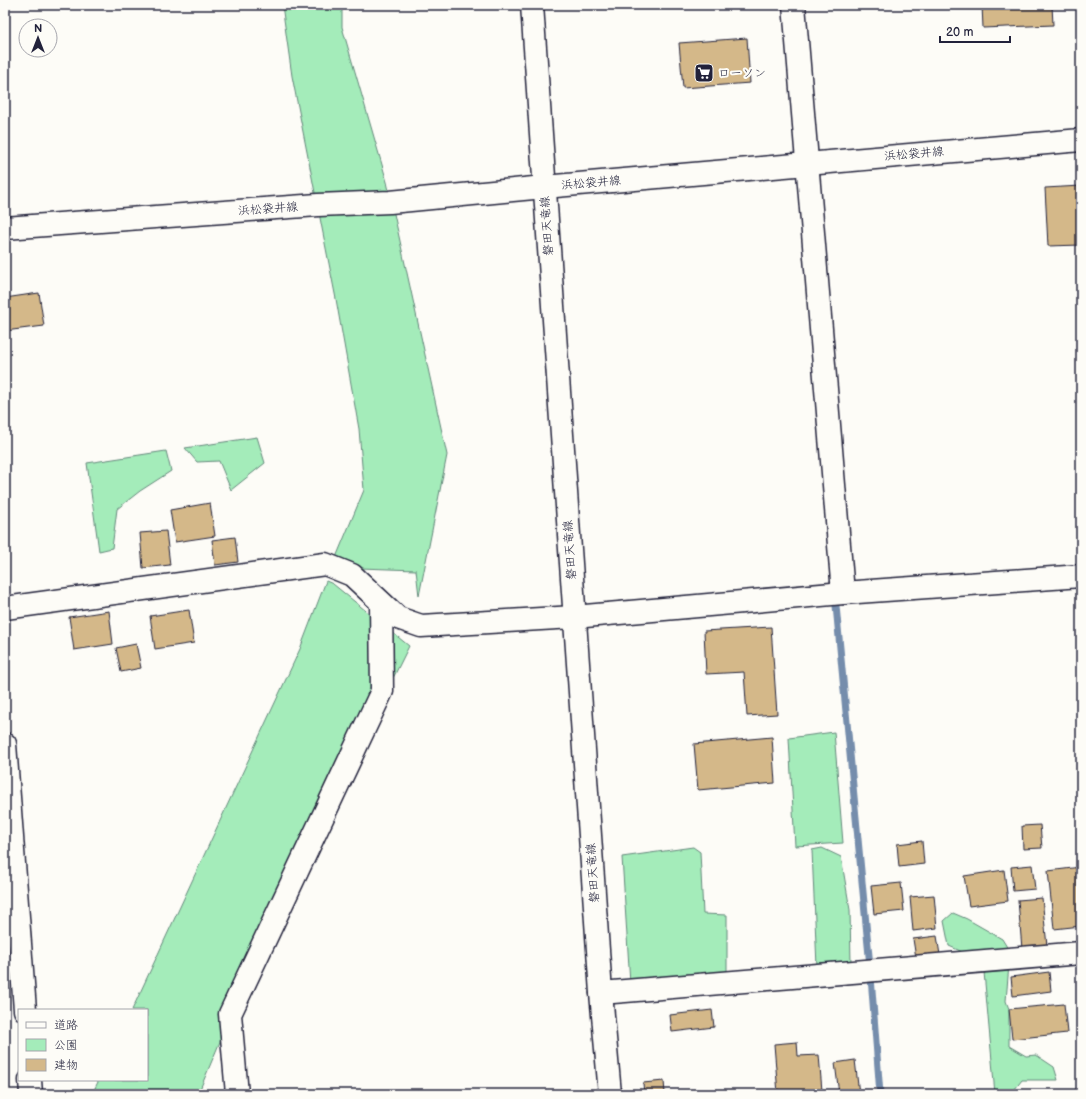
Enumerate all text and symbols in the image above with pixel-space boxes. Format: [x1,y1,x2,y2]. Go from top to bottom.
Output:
north arrow [18,18,58,58]
scale bar [940,18,1010,44]
text: N [34,22,42,35]
text: 20 m [946,25,973,40]
supermarket icon: ローソン [693,62,715,84]
place label: ローソン [718,66,766,81]
street label: 浜松袋井線 [883,144,945,164]
street label: 浜松袋井線 [560,173,622,193]
street label: 磐田天竜線 [537,196,557,256]
street label: 浜松袋井線 [238,199,298,219]
street label: 磐田天竜線 [560,520,580,580]
street label: 磐田天竜線 [583,843,603,903]
legend [18,1009,148,1081]
text: 道路 [54,1018,78,1033]
text: 公園 [54,1038,78,1053]
text: 建物 [54,1058,78,1073]

